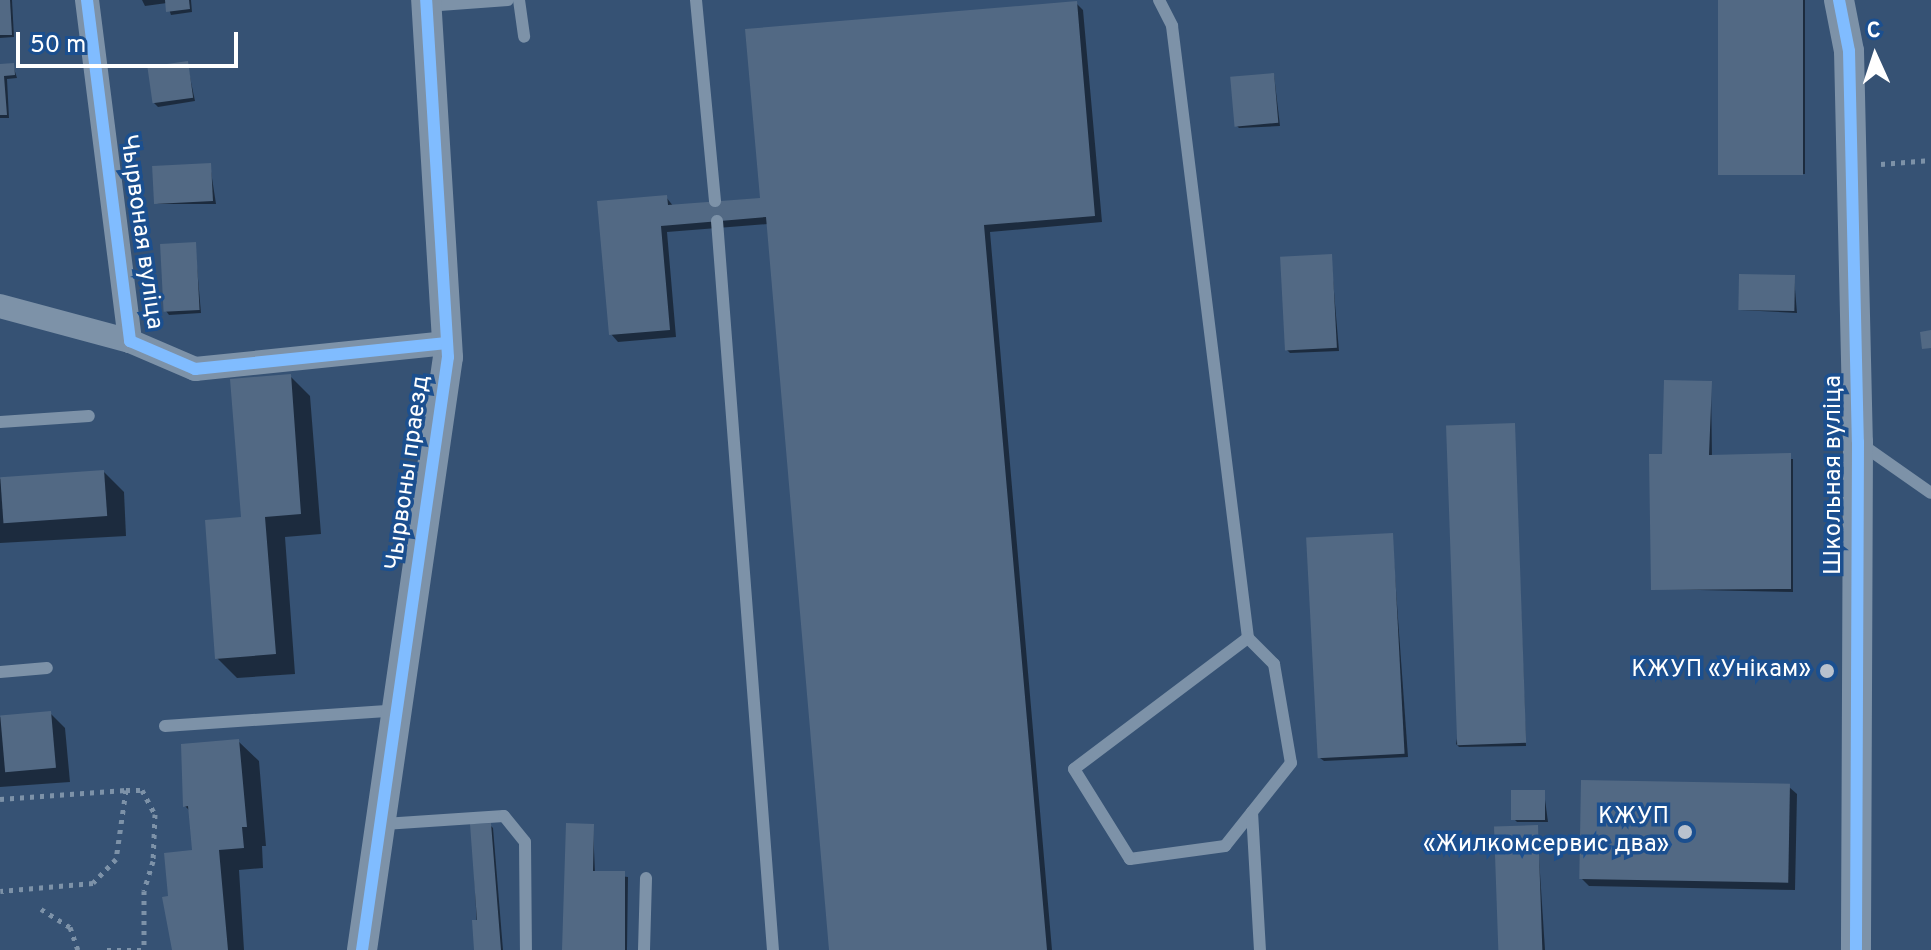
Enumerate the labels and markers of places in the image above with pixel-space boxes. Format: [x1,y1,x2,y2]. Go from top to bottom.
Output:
place label: КЖУП «Унікам» [1631,657,1811,685]
marker: КЖУП «Унікам» [1818,662,1836,680]
place label: КЖУП «Жилкомсервис два» [1423,804,1669,860]
marker: КЖУП «Жилкомсервис два» [1676,823,1694,841]

